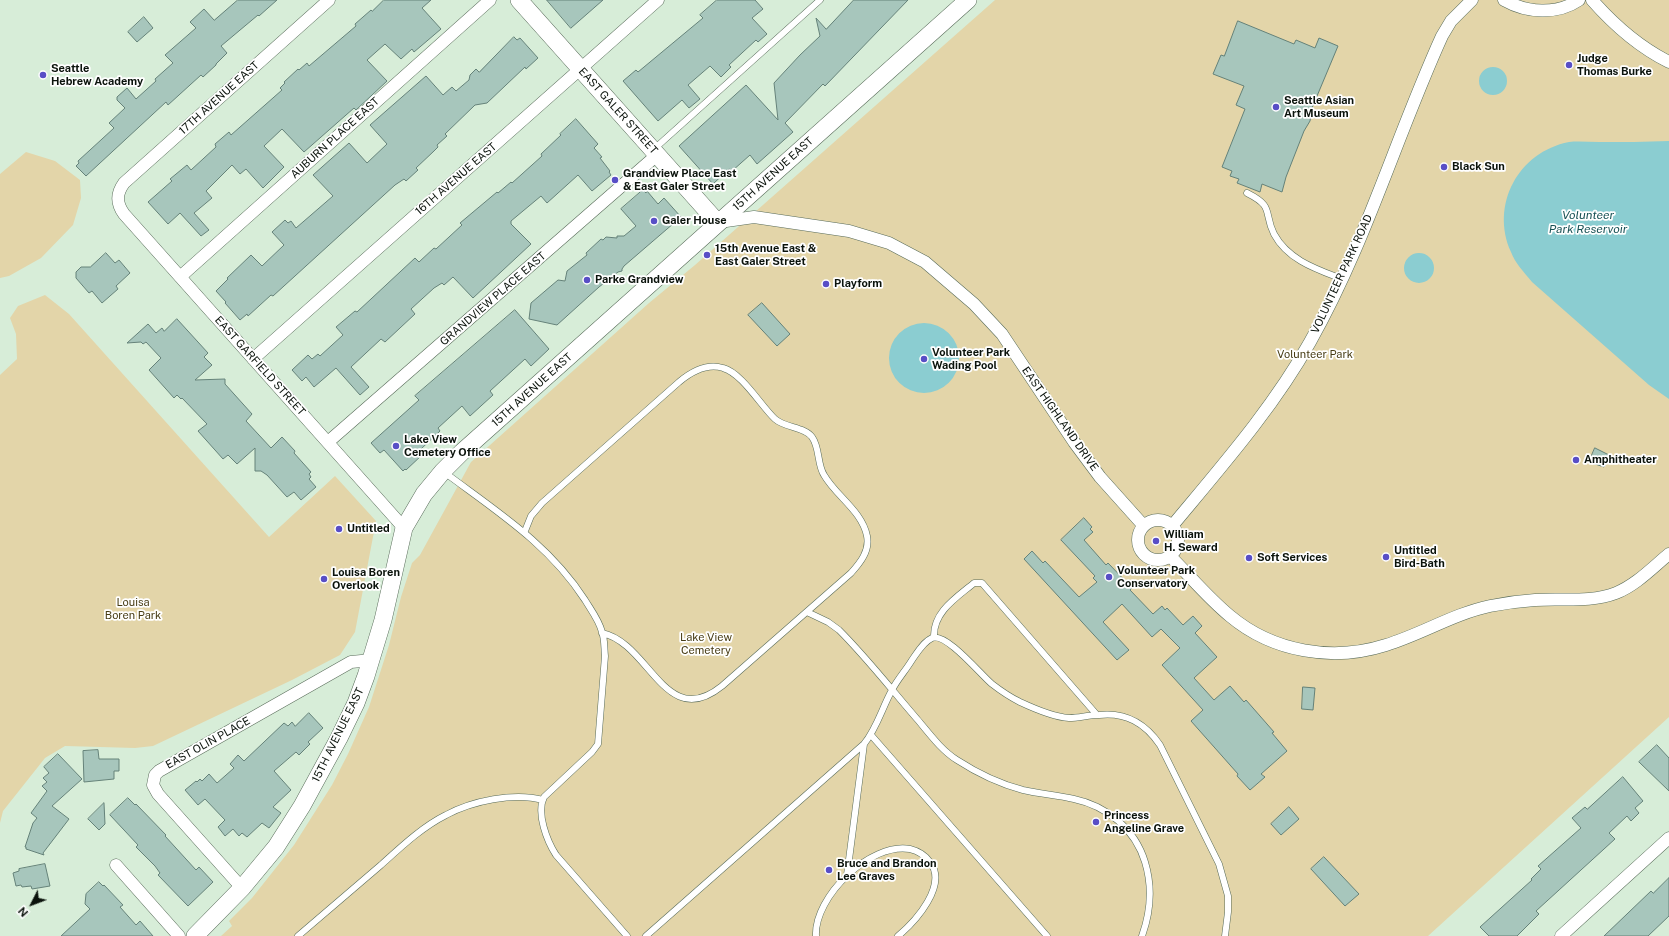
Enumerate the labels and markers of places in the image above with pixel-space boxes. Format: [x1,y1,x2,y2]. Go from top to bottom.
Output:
place label: Judge Thomas Burke [1577,52,1652,78]
marker: Judge Thomas Burke [1564,60,1574,70]
place label: Seattle Hebrew Academy [51,62,143,88]
marker: Seattle Hebrew Academy [38,70,48,80]
place label: Seattle Asian Art Museum [1284,94,1354,120]
marker: Seattle Asian Art Museum [1271,102,1281,112]
place label: Black Sun [1452,160,1505,174]
marker: Black Sun [1439,162,1449,172]
place label: Grandview Place East & East Galer Street [623,167,736,193]
marker: Grandview Place East & East Galer Street [610,175,620,185]
place label: Galer House [662,214,727,228]
marker: Galer House [649,216,659,226]
place label: 15th Avenue East & East Galer Street [715,242,816,268]
marker: 15th Avenue East & East Galer Street [702,250,712,260]
place label: Parke Grandview [595,273,683,287]
marker: Parke Grandview [582,275,592,285]
place label: Playform [834,277,882,291]
marker: Playform [821,279,831,289]
place label: Volunteer Park Wading Pool [932,346,1010,372]
marker: Volunteer Park Wading Pool [919,354,929,364]
place label: Lake View Cemetery Office [404,433,491,459]
marker: Lake View Cemetery Office [391,441,401,451]
place label: Amphitheater [1584,453,1657,467]
marker: Amphitheater [1571,455,1581,465]
place label: Untitled [347,522,390,536]
marker: Untitled [334,524,344,534]
place label: William H. Seward [1164,528,1218,554]
marker: William H. Seward [1151,536,1161,546]
place label: Untitled Bird-Bath [1394,544,1445,570]
place label: Soft Services [1257,551,1327,565]
marker: Untitled Bird-Bath [1381,552,1391,562]
marker: Soft Services [1244,553,1254,563]
place label: Volunteer Park Conservatory [1117,564,1195,590]
place label: Louisa Boren Overlook [332,566,400,592]
marker: Volunteer Park Conservatory [1104,572,1114,582]
marker: Louisa Boren Overlook [319,574,329,584]
place label: Princess Angeline Grave [1104,809,1184,835]
marker: Princess Angeline Grave [1091,817,1101,827]
place label: Bruce and Brandon Lee Graves [837,857,937,883]
marker: Bruce and Brandon Lee Graves [824,865,834,875]

